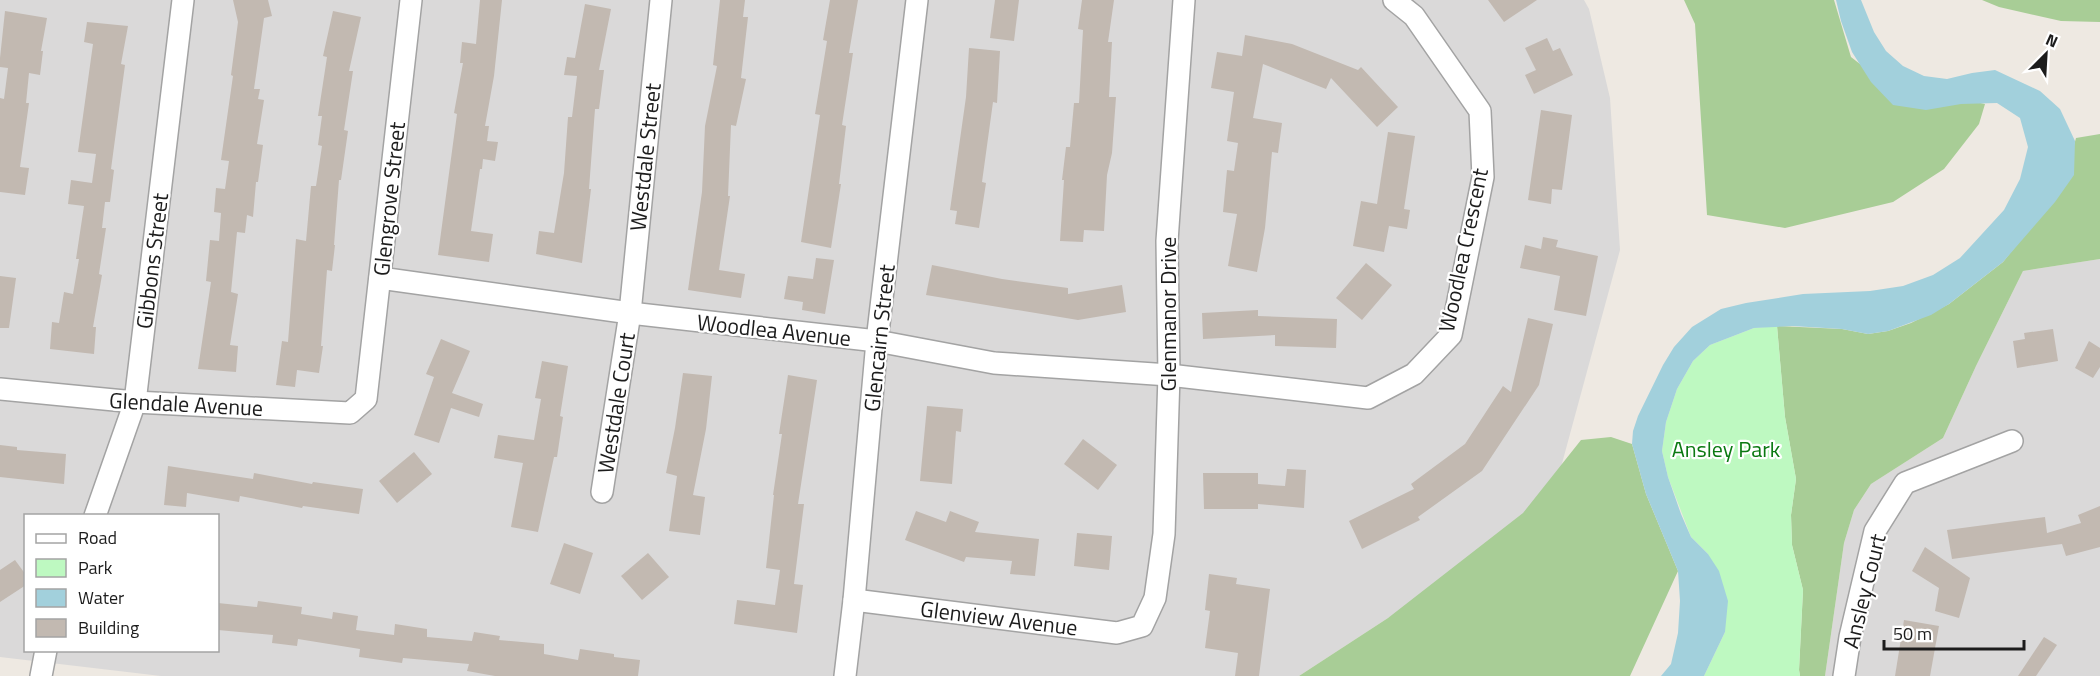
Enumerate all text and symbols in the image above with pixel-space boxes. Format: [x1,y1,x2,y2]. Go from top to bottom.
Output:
north arrow [2016,24,2076,84]
text: N [2042,27,2062,54]
street label: Westdale Street [620,81,670,233]
street label: Glengrove Street [364,120,414,278]
street label: Woodlea Crescent [1429,165,1497,335]
street label: Gibbons Street [127,191,177,331]
street label: Glenmanor Drive [1151,237,1185,391]
street label: Glencairn Street [854,262,904,413]
street label: Woodlea Avenue [695,305,853,355]
street label: Westdale Court [588,330,644,476]
street label: Glendale Avenue [108,383,264,425]
park label: Ansley Park [1672,432,1781,466]
legend [24,514,219,652]
text: Road [78,524,117,551]
street label: Ansley Court [1833,530,1895,652]
text: Park [78,554,113,581]
text: Water [78,584,124,611]
street label: Glenview Avenue [918,591,1080,645]
scale bar [1884,613,2024,651]
text: Building [78,614,139,641]
text: 50 m [1893,620,1932,647]

